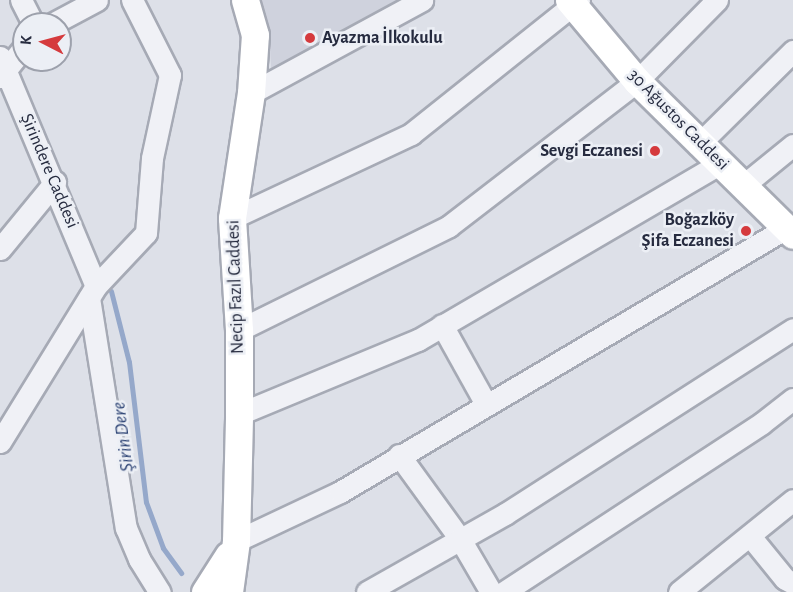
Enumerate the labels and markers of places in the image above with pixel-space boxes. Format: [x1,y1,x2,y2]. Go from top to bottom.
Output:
place label: Ayazma İlkokulu [322,27,443,49]
marker: Ayazma İlkokulu [303,31,317,45]
place label: Sevgi Eczanesi [540,140,643,162]
marker: Sevgi Eczanesi [648,144,662,158]
place label: Boğazköy Şifa Eczanesi [642,210,734,252]
marker: Boğazköy Şifa Eczanesi [739,224,753,238]

